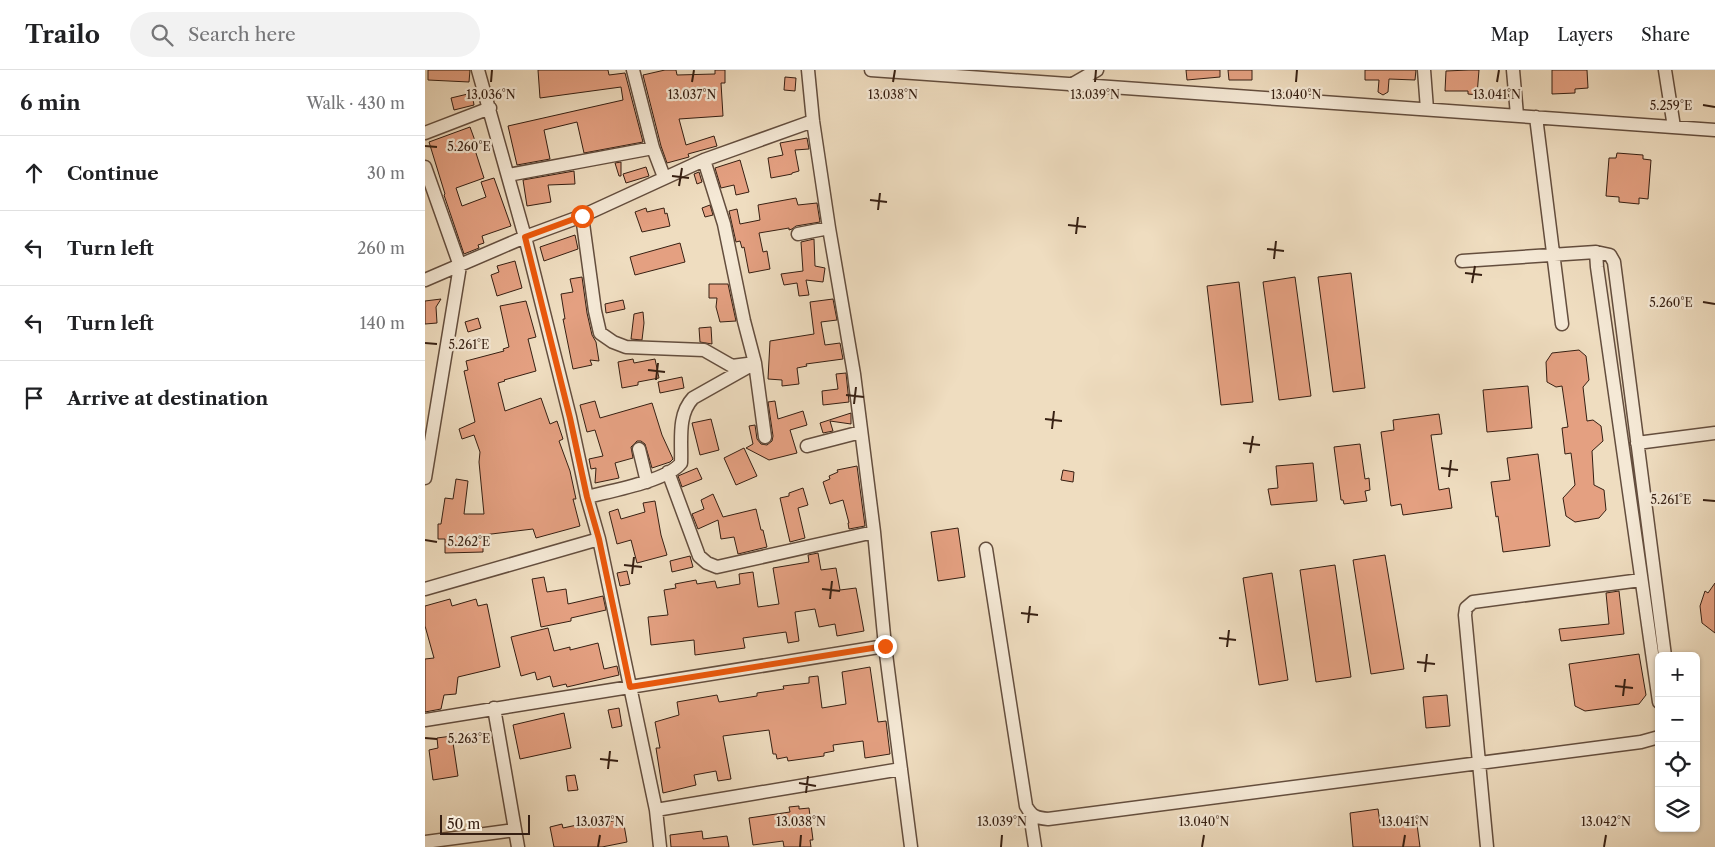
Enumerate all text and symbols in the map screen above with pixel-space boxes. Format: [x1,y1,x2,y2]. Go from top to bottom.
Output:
search box [130,12,480,57]
text: Trailo [25,20,100,49]
icon: search [148,21,176,49]
text: Search here [188,23,296,46]
text: Map [1491,24,1529,46]
text: Layers [1557,24,1613,46]
text: Share [1641,24,1690,46]
text: 13.036°N [466,87,516,102]
text: 13.037°N [668,87,716,102]
text: 13.038°N [868,87,918,102]
text: 13.039°N [1070,87,1120,102]
text: 13.040°N [1271,87,1321,102]
text: 13.041°N [1473,87,1521,102]
text: 6 min [20,90,81,115]
text: Walk · 430 m [306,93,405,113]
text: 5.259°E [1650,98,1692,113]
text: 5.260°E [447,139,491,154]
icon: ahead [20,159,48,187]
text: Continue [67,162,159,185]
text: 30 m [367,163,405,183]
route start [571,205,594,228]
icon: left [20,234,48,262]
text: Turn left [67,237,154,260]
text: 260 m [357,238,405,258]
text: 5.260°E [1649,295,1693,310]
icon: left [20,309,48,337]
text: Turn left [67,312,154,335]
text: 140 m [360,313,405,333]
text: 5.261°E [449,337,489,352]
icon: arrive [20,384,48,412]
text: Arrive at destination [67,387,268,410]
text: 5.261°E [1651,492,1691,507]
text: 5.262°E [448,534,490,549]
route end [874,635,897,658]
map controls [1655,652,1700,832]
button: + [1655,652,1700,697]
button: − [1655,697,1700,742]
text: 5.263°E [448,731,490,746]
button: locate [1655,742,1700,787]
button: layers [1655,787,1700,832]
scale bar [440,812,530,835]
text: 13.037°N [576,814,624,829]
text: 13.038°N [776,814,826,829]
text: 13.039°N [977,814,1027,829]
text: 13.040°N [1179,814,1229,829]
text: 13.041°N [1381,814,1429,829]
text: 13.042°N [1581,814,1631,829]
text: 50 m [447,815,480,833]

